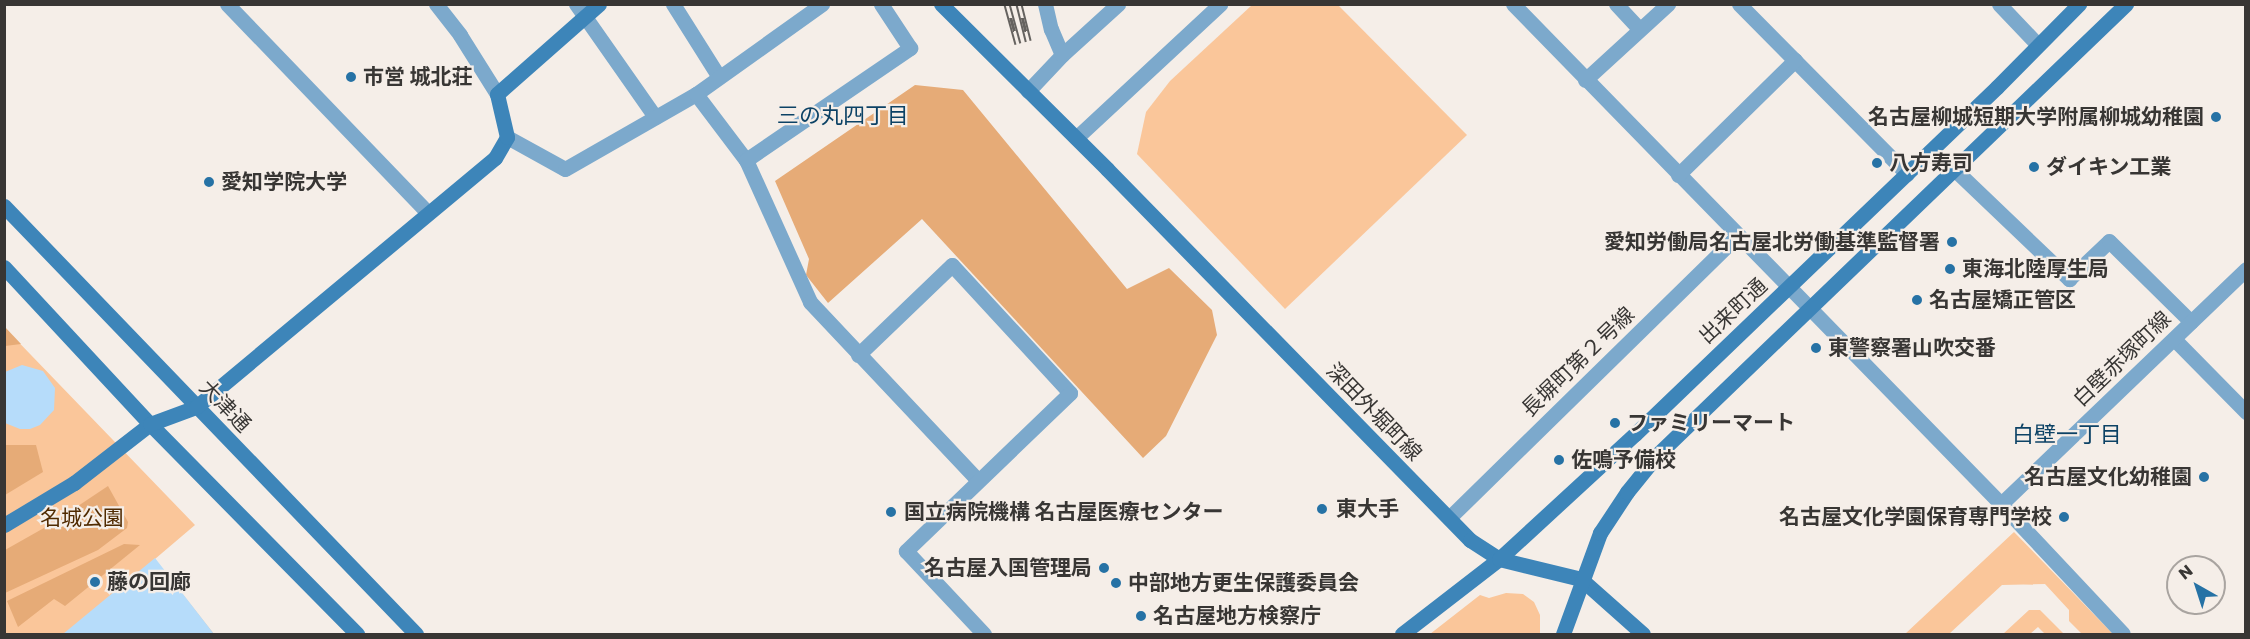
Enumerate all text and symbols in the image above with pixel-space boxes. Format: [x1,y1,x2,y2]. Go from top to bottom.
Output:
place label: 市営 城北荘 [363,64,472,90]
marker: 市営 城北荘 [344,70,358,84]
district label: 三の丸四丁目 [777,103,909,129]
place label: 名古屋柳城短期大学附属柳城幼稚園 [1868,104,2204,130]
marker: 名古屋柳城短期大学附属柳城幼稚園 [2209,110,2223,124]
place label: 八方寿司 [1889,150,1973,176]
place label: ダイキン工業 [2046,154,2172,180]
marker: 八方寿司 [1870,156,1884,170]
marker: ダイキン工業 [2027,160,2041,174]
place label: 愛知学院大学 [221,169,347,195]
marker: 愛知学院大学 [202,175,216,189]
place label: 愛知労働局名古屋北労働基準監督署 [1604,229,1940,255]
marker: 愛知労働局名古屋北労働基準監督署 [1945,235,1959,249]
place label: 東海北陸厚生局 [1962,256,2109,282]
marker: 東海北陸厚生局 [1943,262,1957,276]
street label: 出来町通 [1694,273,1772,349]
place label: 名古屋矯正管区 [1929,287,2076,313]
marker: 名古屋矯正管区 [1910,293,1924,307]
street label: 長塀町第２号線 [1516,302,1640,422]
street label: 白壁赤塚町線 [2068,306,2176,412]
place label: 東警察署山吹交番 [1828,335,1996,361]
marker: 東警察署山吹交番 [1809,341,1823,355]
street label: 深田外堀町線 [1321,358,1427,466]
street label: 大津通 [194,375,256,437]
place label: ファミリーマート [1627,410,1795,436]
marker: ファミリーマート [1608,416,1622,430]
district label: 白壁一丁目 [2012,422,2122,448]
place label: 佐鳴予備校 [1571,447,1676,473]
marker: 佐鳴予備校 [1552,453,1566,467]
place label: 名古屋文化幼稚園 [2024,464,2192,490]
marker: 名古屋文化幼稚園 [2197,470,2211,484]
place label: 東大手 [1336,496,1399,522]
place label: 国立病院機構 名古屋医療センター [904,499,1223,525]
marker: 東大手 [1313,500,1331,518]
marker: 国立病院機構 名古屋医療センター [882,503,900,521]
place label: 名古屋文化学園保育専門学校 [1779,504,2052,530]
park label: 名城公園 [40,505,124,531]
marker: 名古屋文化学園保育専門学校 [2057,510,2071,524]
place label: 名古屋入国管理局 [924,555,1092,581]
north arrow [2166,555,2226,615]
text: N [2174,559,2198,585]
marker: 名古屋入国管理局 [1097,561,1111,575]
place label: 藤の回廊 [107,569,191,595]
place label: 中部地方更生保護委員会 [1128,570,1359,596]
marker: 藤の回廊 [88,575,102,589]
marker: 中部地方更生保護委員会 [1109,576,1123,590]
place label: 名古屋地方検察庁 [1153,603,1321,629]
marker: 名古屋地方検察庁 [1134,609,1148,623]

